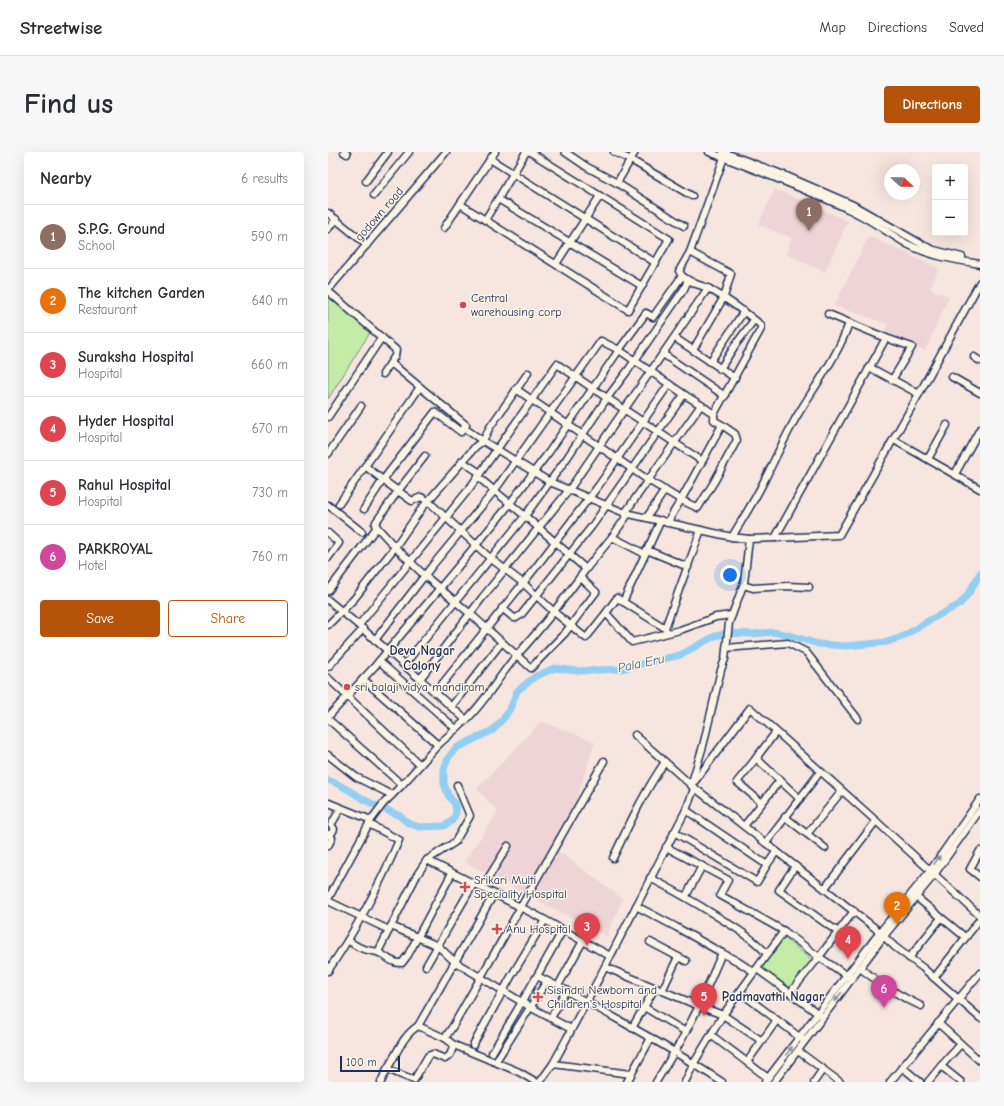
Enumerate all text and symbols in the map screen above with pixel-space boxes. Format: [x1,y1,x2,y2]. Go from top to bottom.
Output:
text: Streetwise [20,17,102,39]
text: Map [819,19,846,36]
text: Directions [868,19,927,36]
text: Saved [949,19,984,36]
button: Directions [884,86,980,123]
text: Find us [24,88,113,120]
north arrow [884,164,920,200]
map controls [932,164,968,236]
button: + [932,164,968,200]
text: Nearby [40,169,91,188]
text: 6 results [241,171,288,186]
street label: godown road [352,184,406,244]
pin: 1 [796,198,822,231]
button: − [932,200,968,236]
text: S.P.G. Ground [78,220,165,238]
text: 1 [50,229,56,244]
text: 590 m [251,229,288,244]
text: School [78,238,115,253]
text: The kitchen Garden [78,284,205,302]
place label: Central warehousing corp [471,291,562,319]
text: 2 [50,293,56,308]
text: 640 m [252,293,288,308]
marker: Central warehousing corp [458,300,468,310]
text: Restaurant [78,302,137,317]
text: Suraksha Hospital [78,348,194,366]
text: 3 [50,357,56,372]
text: 660 m [251,357,288,372]
text: Hospital [78,366,122,381]
text: Hyder Hospital [78,412,174,430]
text: 4 [50,421,56,436]
text: 670 m [252,421,288,436]
text: Hospital [78,430,122,445]
text: Rahul Hospital [78,476,171,494]
text: 5 [50,485,56,500]
text: 730 m [252,485,288,500]
text: Hospital [78,494,122,509]
text: PARKROYAL [78,540,153,558]
text: 6 [50,549,56,564]
text: 760 m [252,549,288,564]
text: Hotel [78,558,107,573]
your location [720,565,740,585]
button: Save [40,600,160,637]
button: Share [168,600,288,637]
district label: Deva Nagar Colony [389,643,455,673]
water label: Pala Eru [616,651,666,675]
place label: sri balaji vidya mandiram [355,680,485,694]
marker: sri balaji vidya mandiram [342,682,352,692]
one-way arrow [933,855,941,865]
place label: Srikari Multi Speciality Hospital [474,873,567,901]
marker: Srikari Multi Speciality Hospital [459,881,471,893]
pin: 2 [884,892,910,925]
pin: 3 [574,913,600,946]
place label: Anu Hospital [506,922,571,936]
marker: Anu Hospital [491,923,503,935]
pin: 4 [835,926,861,959]
pin: 6 [871,975,897,1008]
place label: Sisindri Newborn and Children's Hospital [547,983,657,1011]
pin: 5 [691,983,717,1016]
district label: Padmavathi Nagar [722,989,825,1004]
marker: Sisindri Newborn and Children's Hospital [532,991,544,1003]
one-way arrow [835,992,843,1002]
one-way arrow [785,1046,793,1057]
scale bar [340,1054,400,1073]
text: 100 m [346,1056,377,1069]

